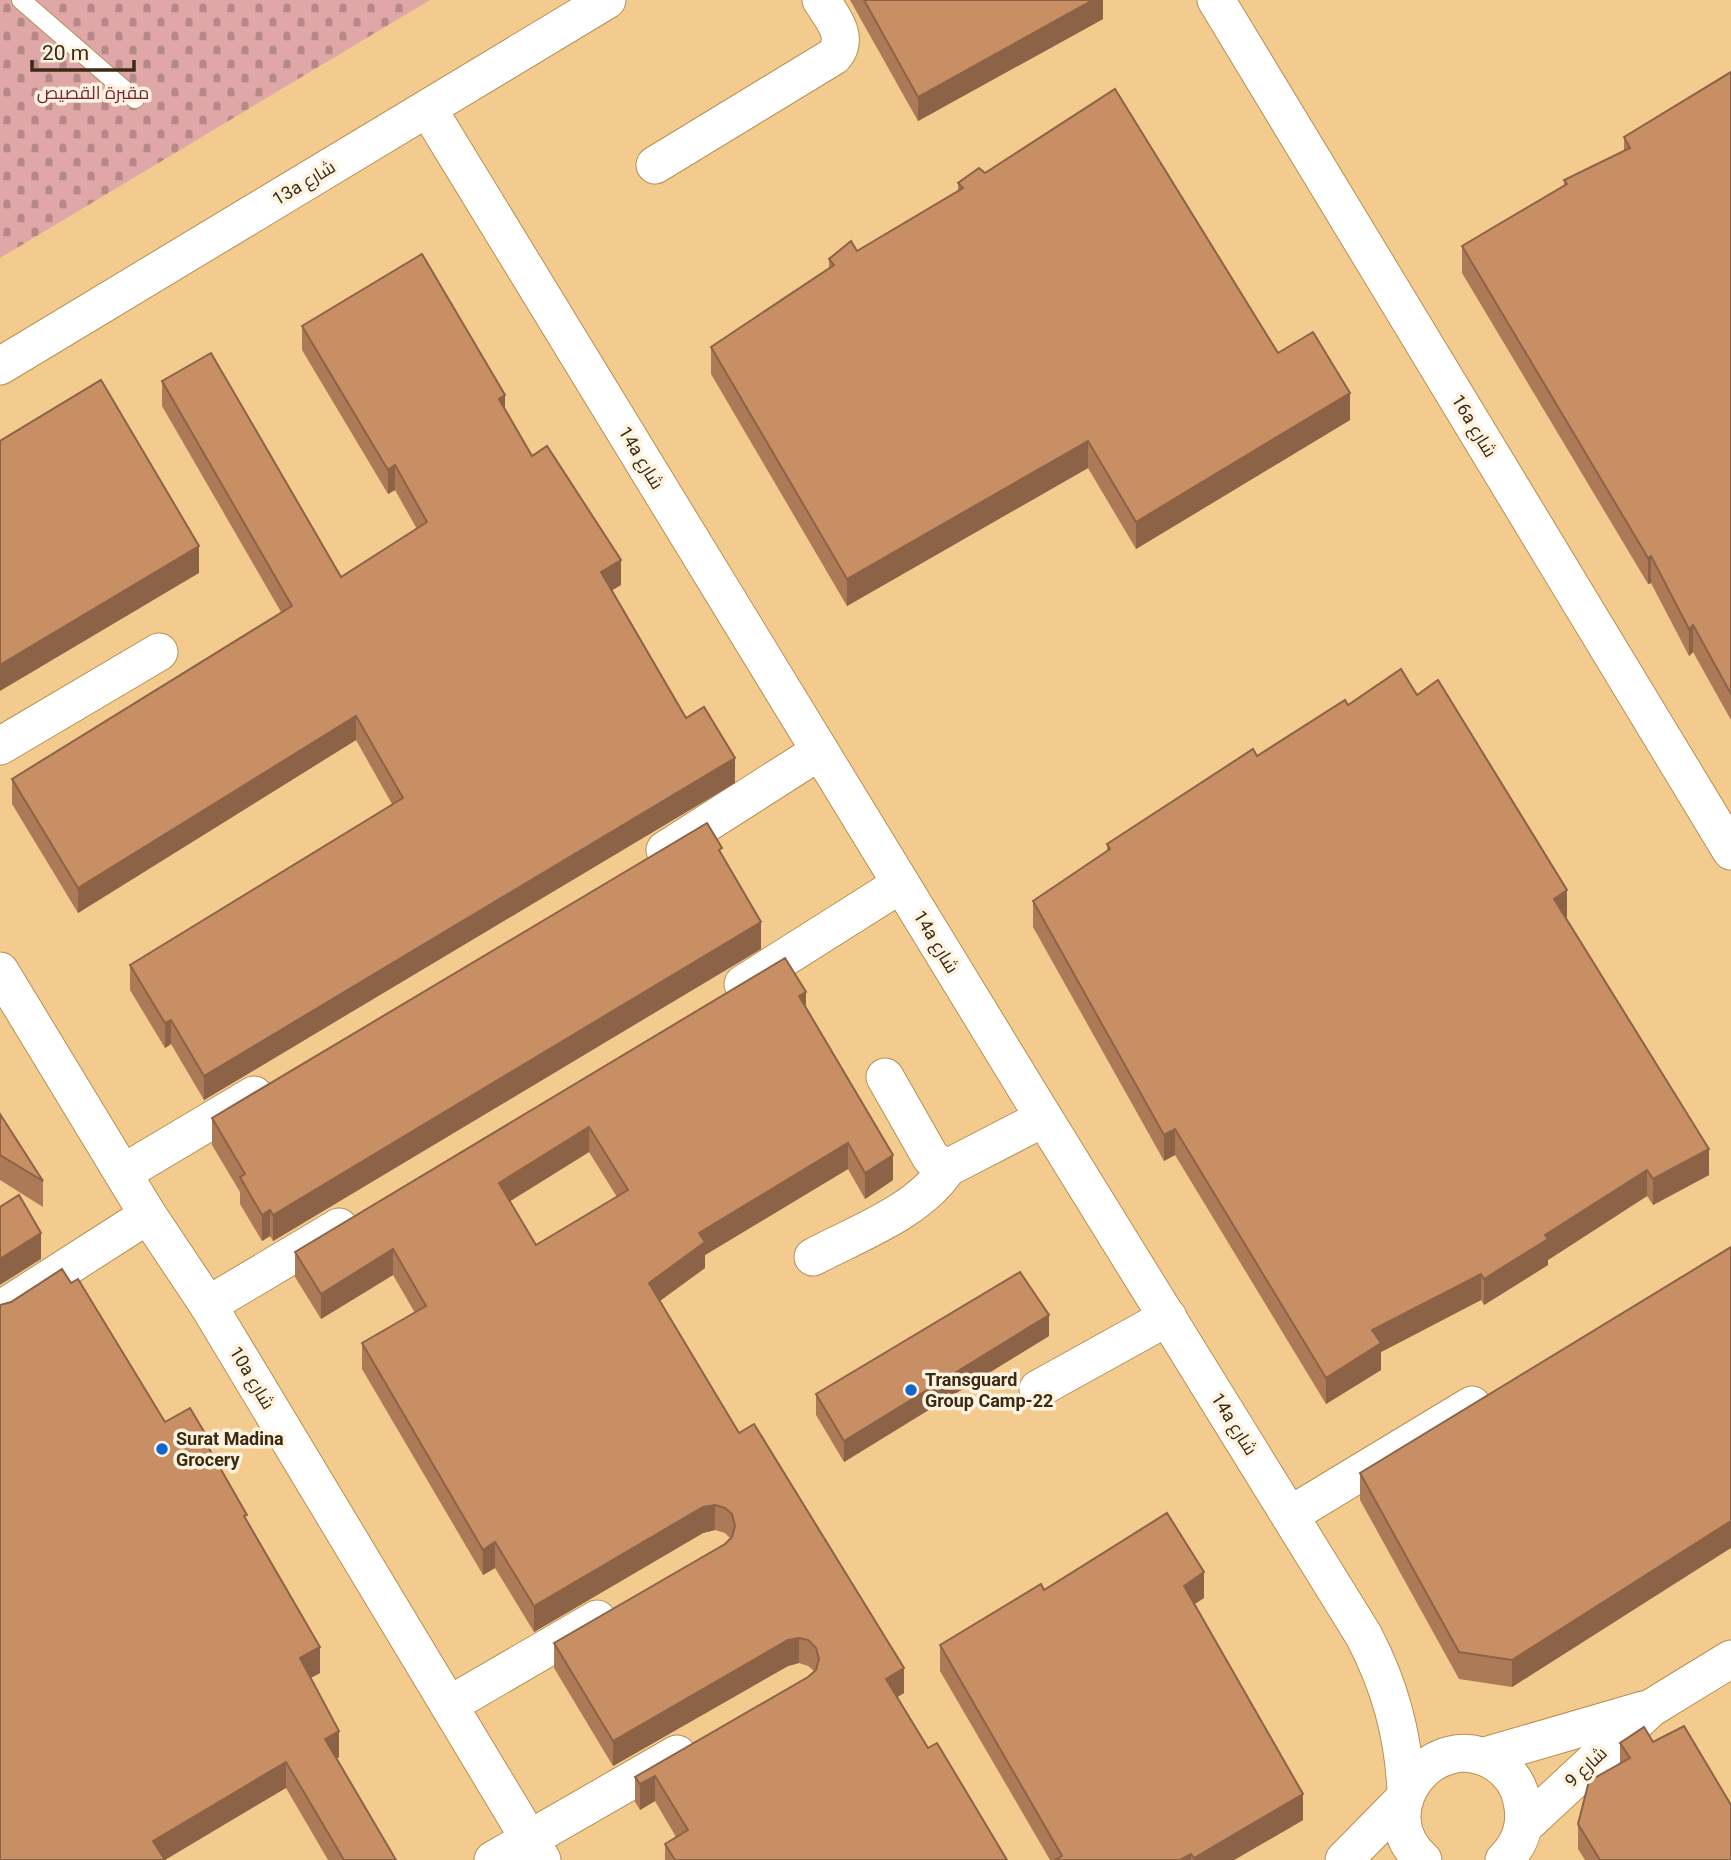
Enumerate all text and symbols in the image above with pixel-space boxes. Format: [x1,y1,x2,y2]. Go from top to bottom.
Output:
scale bar [32,28,133,72]
text: 20 m [42,41,89,65]
park label: مقبرة القصيص [37,82,149,104]
street label: 13a شارع [269,156,340,211]
street label: 16a شارع [1446,391,1501,462]
street label: 14a شارع [613,423,668,494]
street label: 14a شارع [908,907,963,978]
street label: 10a شارع [224,1343,279,1414]
place label: Transguard Group Camp-22 [925,1369,1053,1411]
marker: Transguard Group Camp-22 [903,1382,919,1398]
street label: 14a شارع [1205,1389,1262,1460]
place label: Surat Madina Grocery [176,1428,284,1470]
marker: Surat Madina Grocery [154,1441,170,1457]
street label: شارع 9 [1560,1742,1612,1793]

